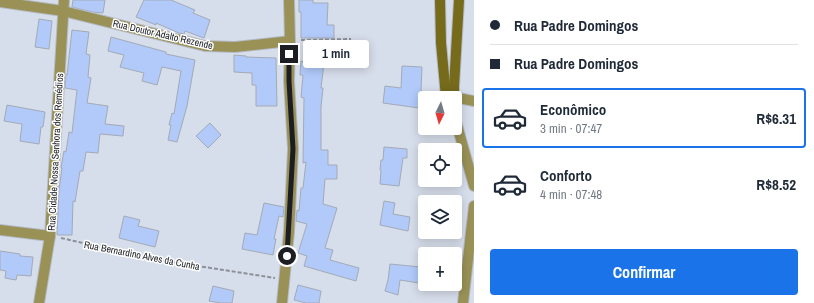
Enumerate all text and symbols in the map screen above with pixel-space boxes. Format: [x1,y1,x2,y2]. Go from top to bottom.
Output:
text: Rua Padre Domingos [514,15,638,36]
street label: Rua Doutor Adalto Rezende [112,17,215,52]
callout: 1 min [303,40,369,68]
route end [280,45,298,63]
text: 1 min [322,45,350,62]
text: Rua Padre Domingos [514,53,638,74]
street label: Rua Cidade Nossa Senhora dos Remédios [45,73,66,231]
north arrow [418,91,462,135]
map controls [418,91,462,291]
text: Econômico [540,99,606,120]
icon: car [492,100,528,136]
text: R$6.31 [756,108,796,129]
text: 3 min · 07:47 [540,120,602,137]
button: locate [418,143,462,187]
text: Conforto [540,165,592,186]
icon: car [492,166,528,202]
text: R$8.52 [756,174,796,195]
text: 4 min · 07:48 [540,186,602,203]
button: layers [418,195,462,239]
street label: Rua Bernardino Alves da Cunha [83,238,201,273]
route start [278,247,296,265]
button: + [418,247,462,291]
button: Confirmar [490,249,798,295]

